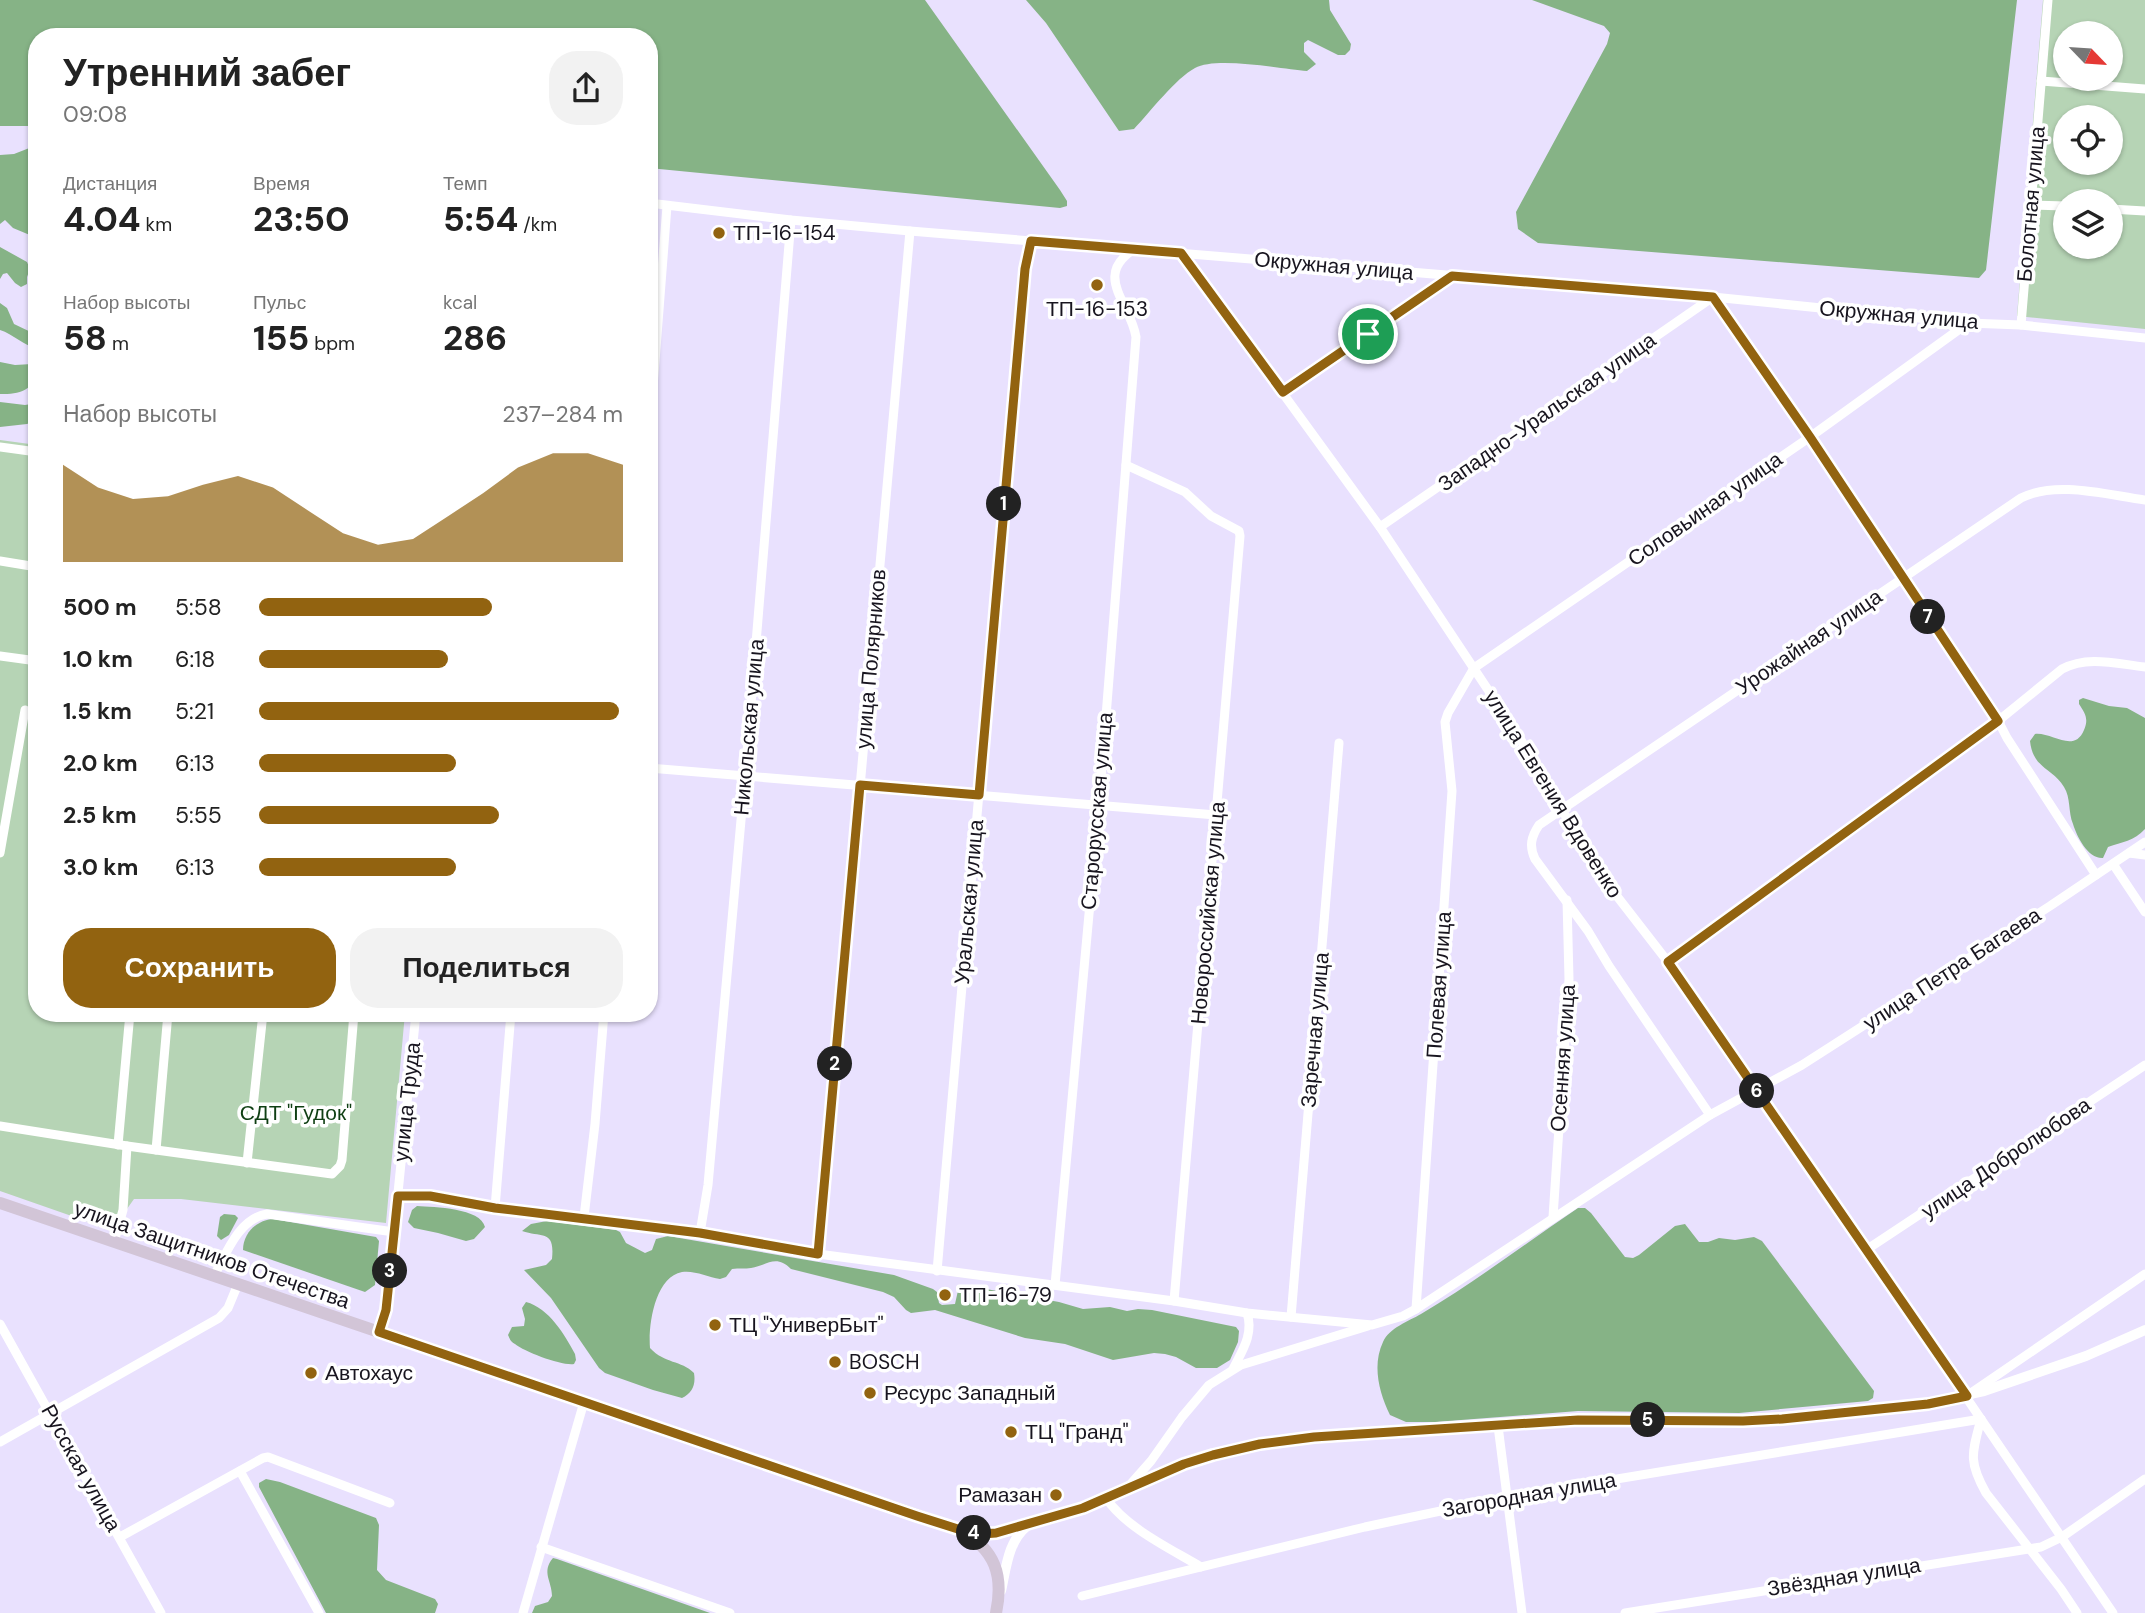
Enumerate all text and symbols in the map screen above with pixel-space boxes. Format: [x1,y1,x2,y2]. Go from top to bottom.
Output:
north arrow [2053,21,2123,91]
map controls [2053,21,2123,259]
text: Утренний забег [63,48,351,98]
button: share [549,51,623,125]
text: 09:08 [63,99,128,129]
button: locate [2053,105,2123,175]
street label: Болотная улица [2010,125,2052,283]
text: Дистанция [63,171,157,196]
text: Время [253,171,310,196]
text: Темп [443,171,487,196]
button: layers [2053,189,2123,259]
text: 4.04 [63,196,141,242]
text: 23:50 [253,196,350,242]
text: 5:54 [443,196,518,242]
text: km [141,212,172,237]
text: /km [518,212,557,237]
place label: ТП-16-154 [733,219,836,247]
marker: ТП-16-154 [711,225,727,241]
street label: Окружная улица [1253,245,1415,287]
marker: ТП-16-153 [1089,277,1105,293]
text: Набор высоты [63,290,190,315]
text: Пульс [253,290,306,315]
text: kcal [443,290,477,315]
street label: Окружная улица [1818,294,1980,336]
place label: ТП-16-153 [1046,295,1148,323]
pin [1338,304,1398,364]
text: 58 [63,315,107,361]
text: 155 [253,315,309,361]
text: 286 [443,315,507,361]
icon: arrive [1349,315,1387,353]
street label: Западно-Уральская улица [1433,326,1662,498]
text: m [107,331,129,356]
text: bpm [309,331,355,356]
text: Набор высоты [63,399,217,429]
text: 237–284 m [502,399,623,429]
street label: Соловьиная улица [1622,445,1788,573]
pin: 1 [986,486,1021,522]
text: 1 [1000,491,1007,516]
street label: улица Полярников [849,568,893,750]
street label: Урожайная улица [1730,582,1888,701]
text: 500 m [63,592,137,622]
text: 5:58 [175,592,222,622]
pin: 7 [1910,600,1946,634]
text: 7 [1922,604,1933,629]
street label: Никольская улица [727,637,771,817]
text: 1.0 km [63,644,133,674]
text: 6:18 [175,644,215,674]
street label: улица Евгения Вдовенко [1477,685,1629,903]
text: 1.5 km [63,696,132,726]
text: 5:21 [175,696,214,726]
street label: Старорусская улица [1074,711,1120,911]
text: 2.0 km [63,748,138,778]
text: 6:13 [175,748,215,778]
text: 2.5 km [63,800,137,830]
text: 5:55 [175,800,222,830]
street label: Новороссийская улица [1184,800,1232,1026]
street label: Уральская улица [948,818,990,986]
text: 3.0 km [63,852,138,882]
text: 6:13 [175,852,215,882]
street label: улица Петра Багаева [1858,901,2047,1037]
street label: Полевая улица [1420,910,1458,1060]
button: Сохранить [63,928,336,1008]
button: Поделиться [350,928,623,1008]
street label: Заречная улица [1294,951,1336,1109]
street label: Осенняя улица [1544,983,1582,1133]
street label: улица Труда [387,1040,427,1163]
pin: 2 [818,1046,852,1082]
text: 2 [829,1051,840,1076]
pin: 6 [1740,1074,1774,1108]
text: 6 [1750,1078,1763,1103]
street label: улица Добролюбова [1916,1091,2096,1225]
park label: СДТ "Гудок" [240,1099,352,1127]
street label: улица Защитников Отечества [71,1195,354,1315]
pin: 3 [372,1254,408,1288]
text: 3 [384,1258,395,1283]
place label: ТП-16-79 [959,1281,1052,1309]
marker: ТП-16-79 [937,1287,953,1303]
place label: ТЦ "УниверБыт" [729,1311,884,1339]
marker: ТЦ "УниверБыт" [707,1317,723,1333]
place label: BOSCH [849,1348,919,1376]
marker: BOSCH [827,1354,843,1370]
place label: Автохаус [325,1359,413,1387]
marker: Автохаус [303,1365,319,1381]
place label: Ресурс Западный [884,1379,1055,1407]
marker: Ресурс Западный [862,1385,878,1401]
street label: Русская улица [35,1399,128,1537]
pin: 5 [1630,1402,1666,1438]
text: 5 [1642,1407,1653,1432]
place label: ТЦ "Гранд" [1025,1418,1129,1446]
marker: ТЦ "Гранд" [1003,1424,1019,1440]
street label: Загородная улица [1440,1466,1619,1524]
place label: Рамазан [958,1481,1042,1509]
marker: Рамазан [1048,1487,1064,1503]
pin: 4 [956,1516,992,1550]
text: 4 [967,1520,980,1545]
street label: Звёздная улица [1765,1551,1923,1603]

